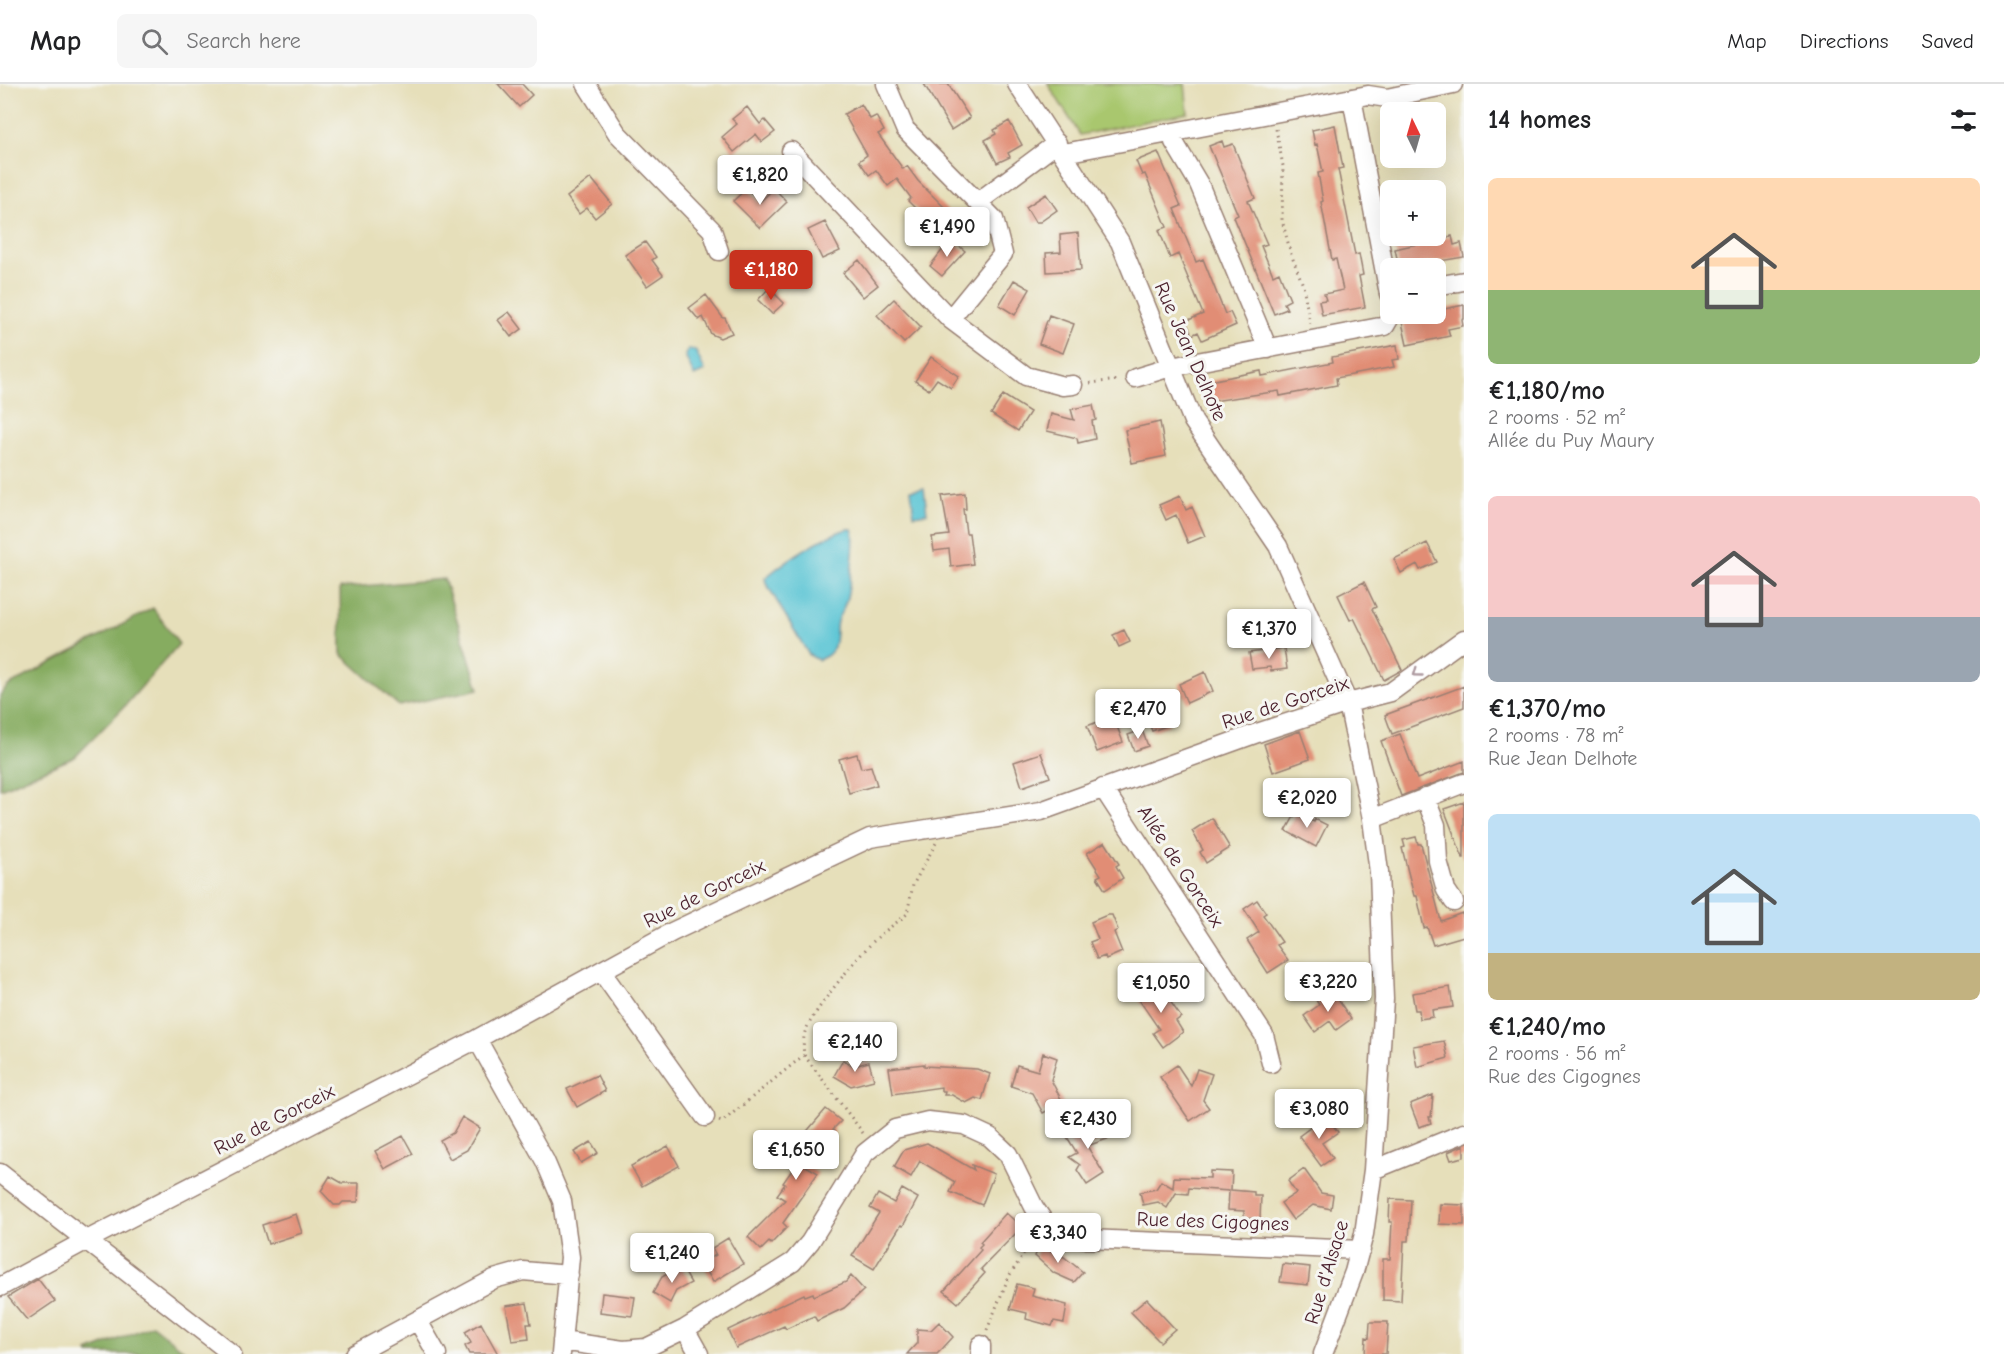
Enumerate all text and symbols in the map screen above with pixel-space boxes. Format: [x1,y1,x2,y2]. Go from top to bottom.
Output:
search box [117,14,537,68]
text: Map [30,25,81,57]
icon: search [138,25,171,58]
text: Search here [186,28,301,54]
text: Map [1727,29,1767,53]
text: Directions [1800,29,1889,53]
text: Saved [1922,29,1974,53]
north arrow [1380,102,1446,168]
map controls [1380,102,1446,324]
icon: filters [1947,104,1980,137]
text: 14 homes [1488,105,1591,135]
pin: €1,820 [711,155,809,206]
text: €1,820 [731,163,789,186]
button: + [1380,180,1446,246]
pin: €1,490 [898,207,996,258]
text: €1,490 [919,215,975,238]
icon: home [1680,217,1788,325]
pin: €1,180 [722,250,820,301]
text: €1,180 [744,258,799,281]
button: − [1380,258,1446,324]
street label: Rue Jean Delhote [1150,278,1231,424]
text: €1,180/mo [1488,376,1605,406]
text: 2 rooms · 52 m² [1488,406,1625,429]
text: Allée du Puy Maury [1488,429,1654,452]
icon: home [1680,535,1788,643]
pin: €1,370 [1220,609,1318,660]
text: €1,370 [1241,617,1297,640]
one-way arrow [1412,666,1423,677]
street label: Rue de Gorceix [1219,671,1352,734]
pin: €2,470 [1089,689,1187,740]
text: €1,370/mo [1488,694,1606,724]
text: €2,470 [1109,697,1167,720]
text: 2 rooms · 78 m² [1488,724,1624,747]
text: Rue Jean Delhote [1488,747,1637,770]
pin: €2,020 [1258,778,1356,829]
text: €2,020 [1277,786,1337,809]
street label: Allée de Gorceix [1133,801,1229,932]
icon: home [1680,853,1788,961]
street label: Rue de Gorceix [640,854,769,933]
pin: €3,220 [1279,962,1377,1013]
pin: €1,050 [1112,963,1210,1014]
text: €3,220 [1299,970,1357,993]
text: €1,050 [1132,971,1190,994]
text: €1,240/mo [1488,1012,1606,1042]
pin: €2,140 [806,1022,904,1073]
text: €2,140 [827,1030,883,1053]
text: 2 rooms · 56 m² [1488,1042,1626,1065]
text: Rue des Cigognes [1488,1065,1640,1088]
street label: Rue de Gorceix [210,1079,339,1160]
pin: €3,080 [1270,1089,1368,1140]
text: €3,080 [1289,1097,1349,1120]
pin: €2,430 [1039,1099,1137,1150]
text: €2,430 [1059,1107,1117,1130]
pin: €1,650 [747,1130,845,1181]
text: €1,650 [767,1138,825,1161]
street label: Rue des Cigognes [1136,1207,1290,1236]
pin: €3,340 [1009,1213,1107,1264]
street label: Rue d'Alsace [1300,1217,1353,1327]
text: €3,340 [1029,1221,1087,1244]
pin: €1,240 [623,1233,721,1284]
text: €1,240 [644,1241,700,1264]

